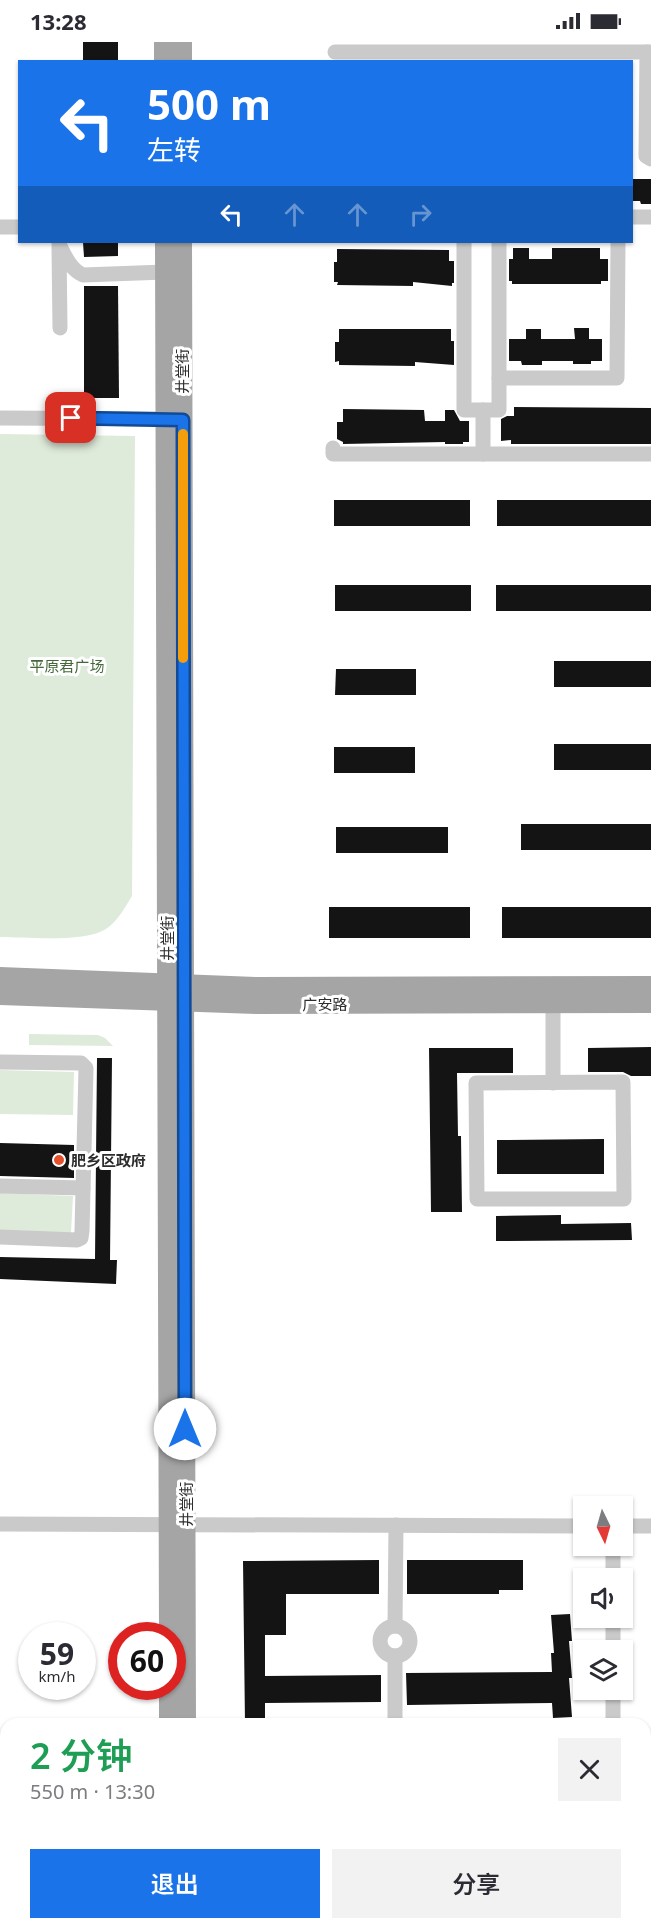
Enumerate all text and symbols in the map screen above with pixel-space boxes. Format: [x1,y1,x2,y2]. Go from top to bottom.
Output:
text: 13:28 [30,6,87,36]
text: 500 m [147,75,271,132]
icon: left [48,84,126,162]
text: 左转 [147,131,201,168]
icon: left [215,198,248,231]
icon: ahead [278,198,311,231]
icon: ahead [341,198,374,231]
icon: right [404,198,437,231]
street label: 井堂街 [172,348,192,394]
pin [45,392,96,443]
icon: arrive [54,401,87,434]
park label: 平原君广场 [29,656,105,676]
street label: 井堂街 [157,915,177,961]
street label: 广安路 [302,994,348,1014]
place label: 肥乡区政府 [71,1150,146,1170]
marker: 肥乡区政府 [52,1153,66,1167]
position arrow [153,1397,217,1461]
street label: 井堂街 [176,1481,196,1527]
north arrow [573,1496,633,1556]
map controls [573,1496,633,1700]
button: sound [573,1568,633,1628]
speed limit sign: 60 [108,1622,186,1700]
text: 59 [40,1633,74,1674]
button: layers [573,1640,633,1700]
text: km/h [39,1666,75,1686]
text: 2 分钟 [30,1731,132,1780]
button: close [558,1738,621,1801]
text: 550 m · 13:30 [30,1778,155,1805]
button: 退出 [30,1849,320,1918]
button: 分享 [332,1849,621,1918]

